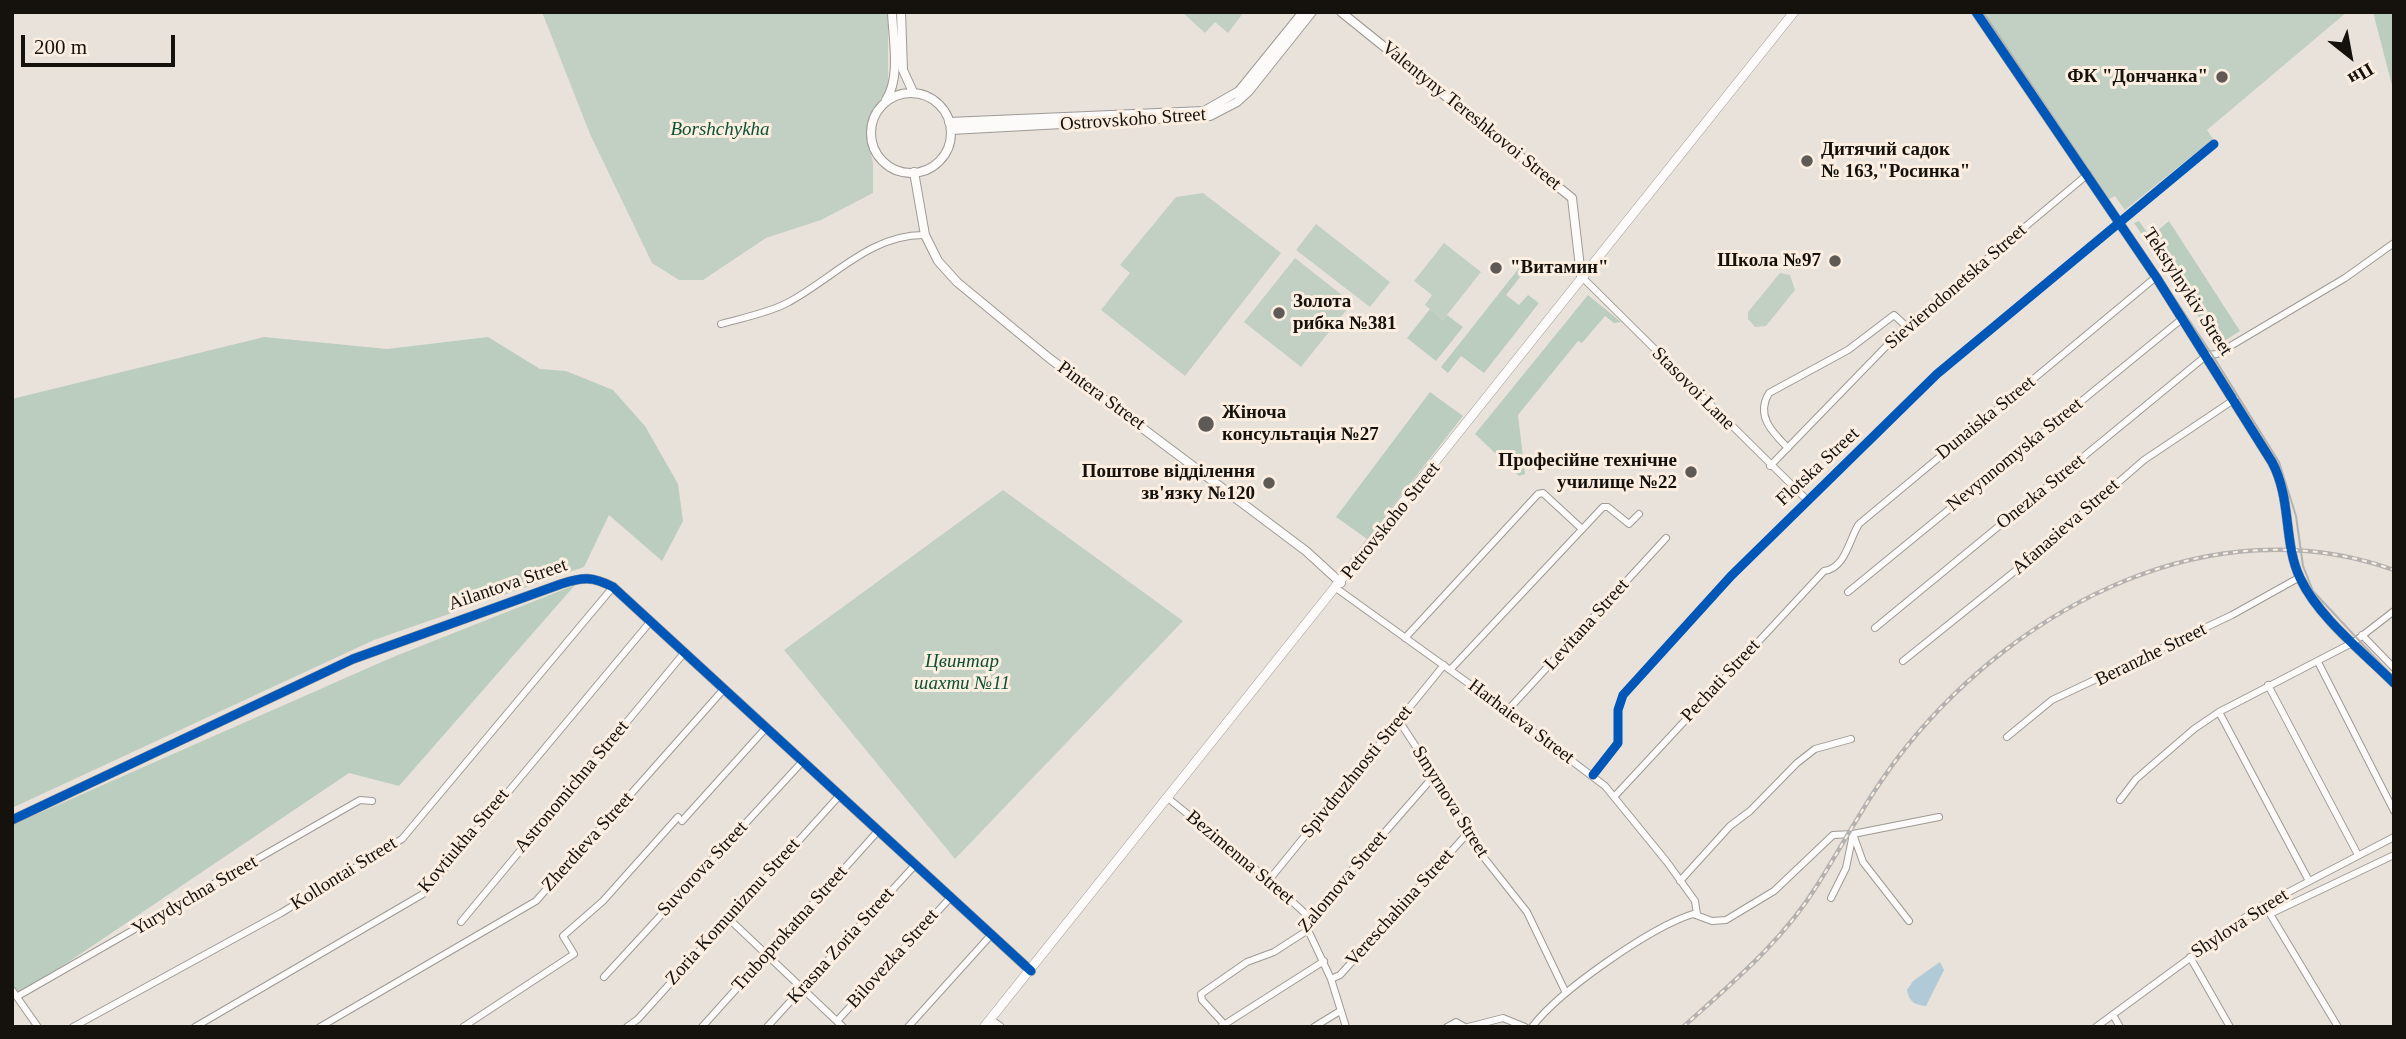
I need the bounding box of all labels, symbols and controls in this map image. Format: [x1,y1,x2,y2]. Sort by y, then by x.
scale bar [24,21,178,65]
north arrow [2315,21,2385,91]
text: 200 m [34,35,87,59]
street label: Valentyny Tereshkovoi Street [1377,36,1565,196]
text: Пн [2345,59,2378,90]
place label: ФК "Дончанка" [2067,66,2208,88]
marker: ФК "Дончанка" [2214,69,2230,85]
street label: Ostrovskoho Street [1059,104,1207,136]
park label: Borshchykha [670,119,770,141]
place label: Дитячий садок № 163,"Росинка" [1821,139,1970,183]
marker: Дитячий садок № 163,"Росинка" [1799,153,1815,169]
street label: Sievierodonetska Street [1881,219,2031,355]
street label: Tekstylnykiv Street [2137,224,2237,360]
place label: Школа №97 [1717,250,1821,272]
marker: Школа №97 [1827,253,1843,269]
place label: "Витамин" [1510,257,1609,279]
marker: "Витамин" [1488,260,1504,276]
place label: Золота рибка №381 [1293,291,1397,335]
marker: Золота рибка №381 [1271,305,1287,321]
street label: Stasovoi Lane [1647,343,1739,435]
street label: Pintera Street [1053,357,1149,435]
street label: Dunaiska Street [1932,371,2040,465]
street label: Nevynnomyska Street [1942,393,2088,517]
place label: Жіноча консультація №27 [1222,402,1379,446]
marker: Жіноча консультація №27 [1196,414,1216,434]
street label: Flotska Street [1772,423,1864,511]
street label: Onezka Street [1992,449,2090,535]
place label: Професійне технічне училище №22 [1498,450,1677,494]
street label: Petrovskoho Street [1337,458,1445,584]
place label: Поштове відділення зв'язку №120 [1082,461,1255,505]
marker: Професійне технічне училище №22 [1683,464,1699,480]
street label: Afanasieva Street [2008,474,2124,580]
marker: Поштове відділення зв'язку №120 [1261,475,1277,491]
street label: Ailantova Street [446,554,570,616]
street label: Levitana Street [1540,574,1634,676]
street label: Beranzhe Street [2092,618,2210,692]
street label: Pechati Street [1677,635,1765,727]
park label: Цвинтар шахти №11 [914,651,1010,695]
street label: Harhaieva Street [1463,675,1579,769]
street label: Spivdruzhnosti Street [1296,701,1418,843]
street label: Astronomichna Street [510,716,634,858]
street label: Smyrnova Street [1407,742,1493,862]
street label: Kovtiukha Street [414,784,514,898]
street label: Zherdieva Street [537,788,639,896]
street label: Bezimenna Street [1181,806,1299,910]
street label: Suvorova Street [653,817,753,921]
street label: Zalomova Street [1294,826,1392,938]
street label: Kollontai Street [287,832,401,916]
street label: Zoria Komunizmu Street [661,834,805,990]
street label: Vereschahina Street [1341,845,1459,971]
street label: Yurydychna Street [128,851,262,941]
street label: Truboprokatna Street [728,861,852,997]
street label: Krasna Zoria Street [783,883,899,1009]
street label: Shylova Street [2187,884,2293,964]
street label: Bilovezka Street [842,905,944,1013]

